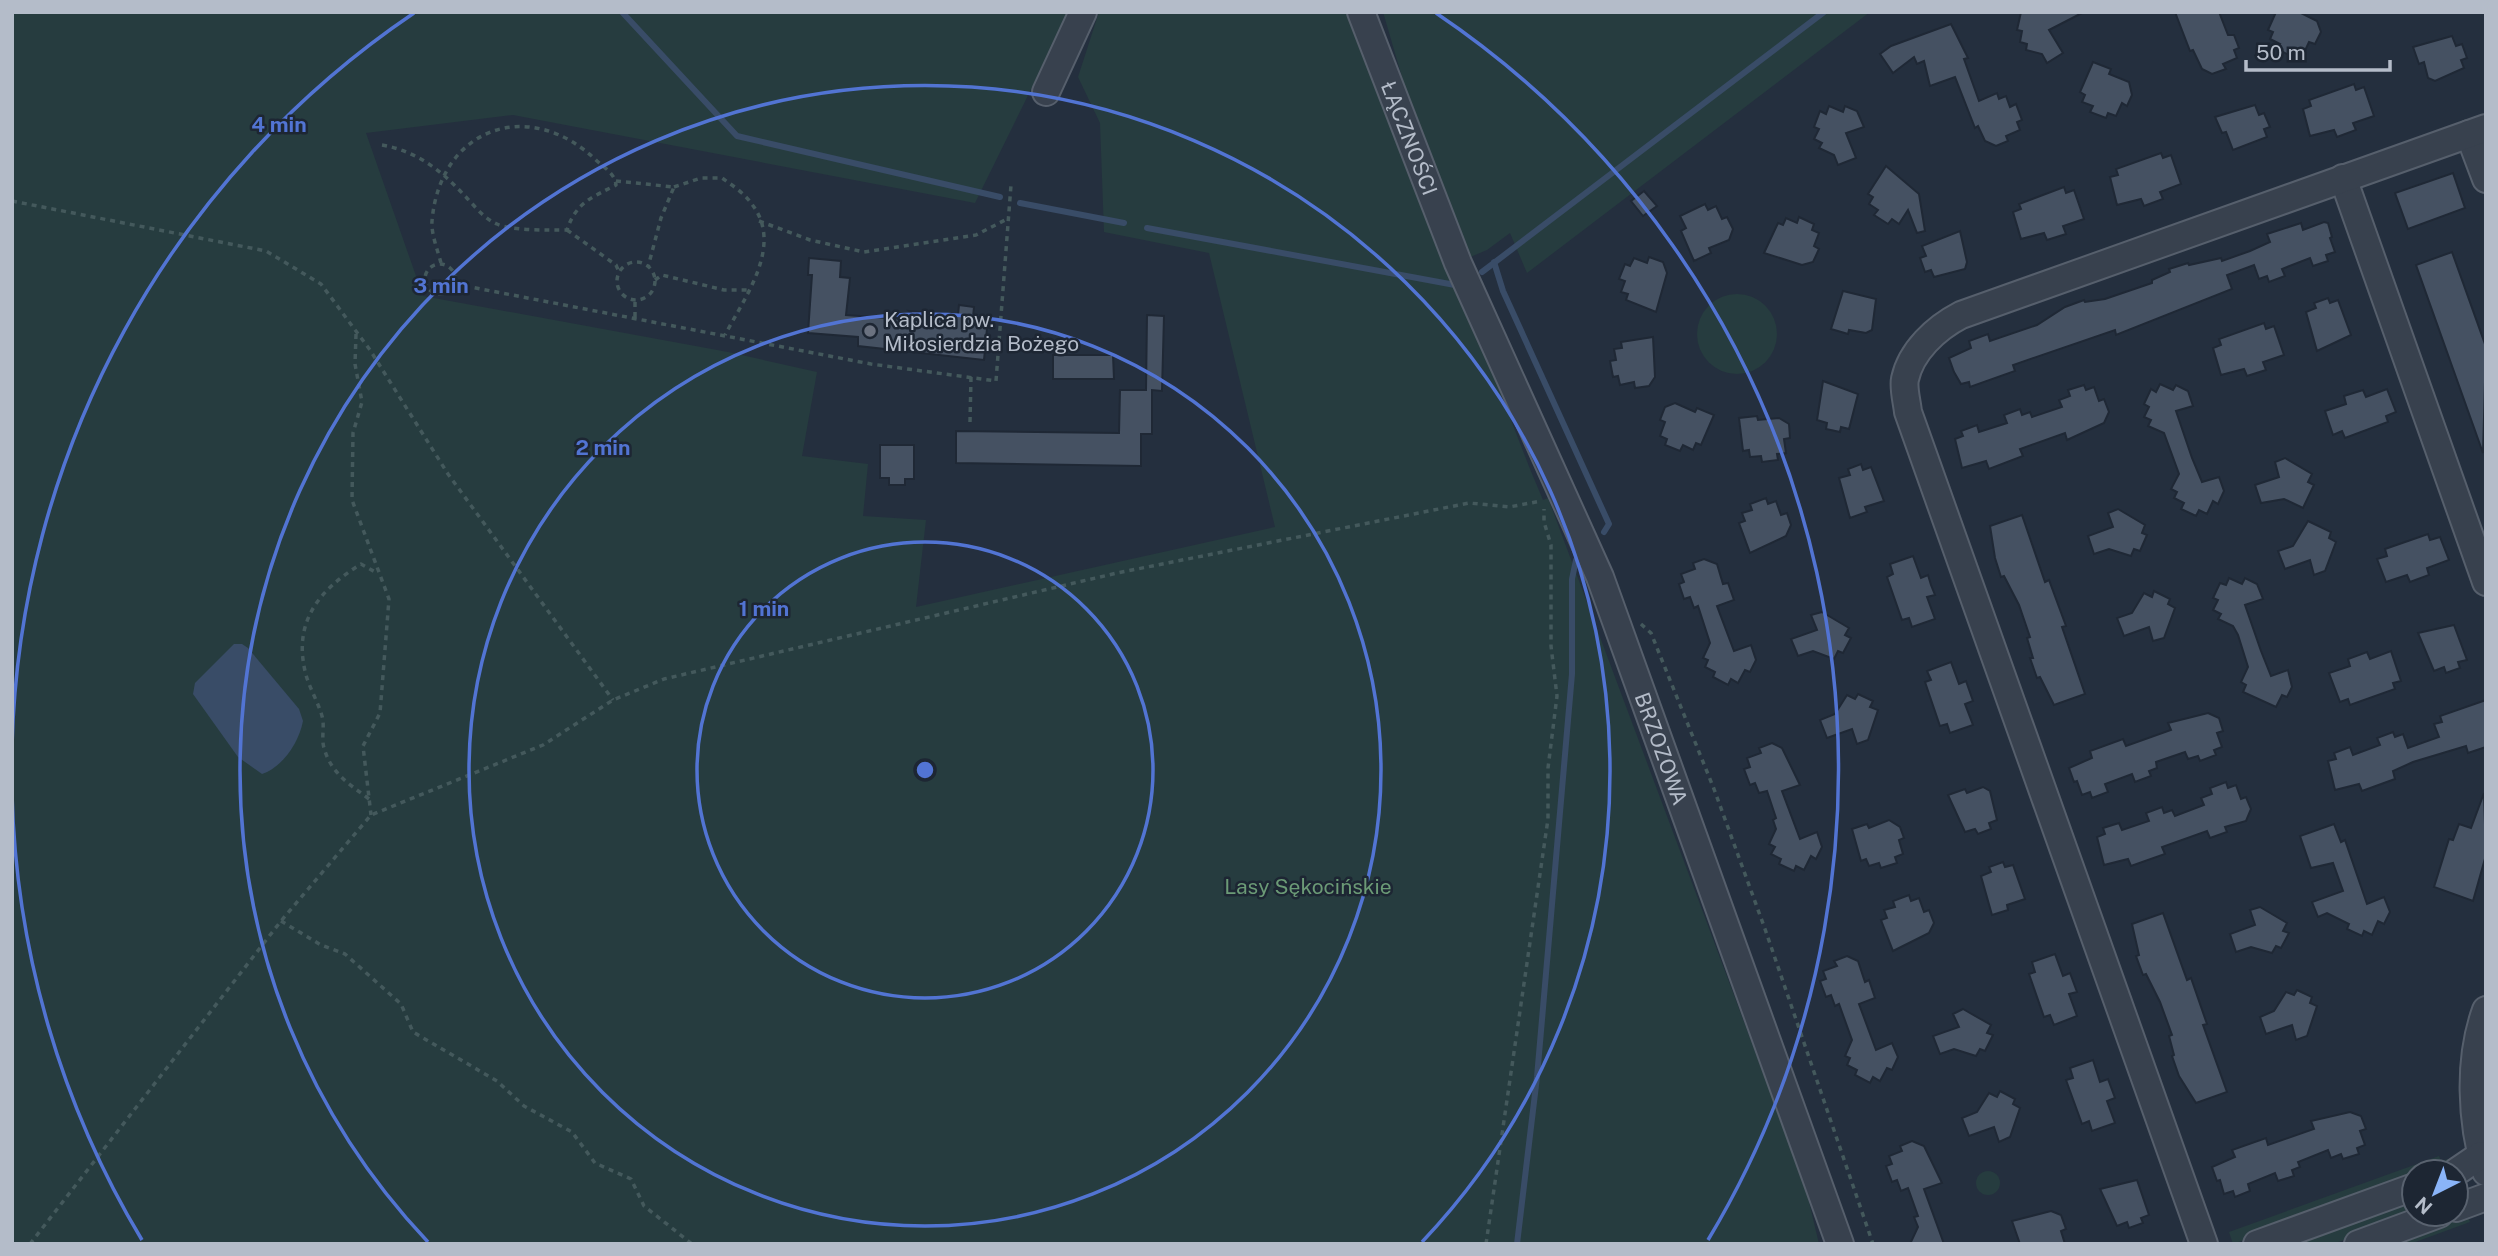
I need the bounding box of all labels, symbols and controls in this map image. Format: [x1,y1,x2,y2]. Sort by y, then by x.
scale bar [2246,28,2390,72]
text: 50 m [2256,40,2306,65]
street label: ŁĄCZNOŚCI [1376,78,1443,198]
text: 4 min [251,112,307,137]
text: 3 min [413,273,469,298]
place label: Kaplica pw. Miłosierdzia Bożego [884,307,1079,356]
marker: Kaplica pw. Miłosierdzia Bożego [862,323,878,339]
text: 2 min [575,435,631,460]
text: 1 min [739,596,789,621]
street label: BRZOZOWA [1630,689,1693,808]
centre of rings [913,758,937,782]
park label: Lasy Sękocińskie [1224,874,1392,899]
north arrow [2400,1158,2470,1228]
text: N [2411,1192,2437,1219]

